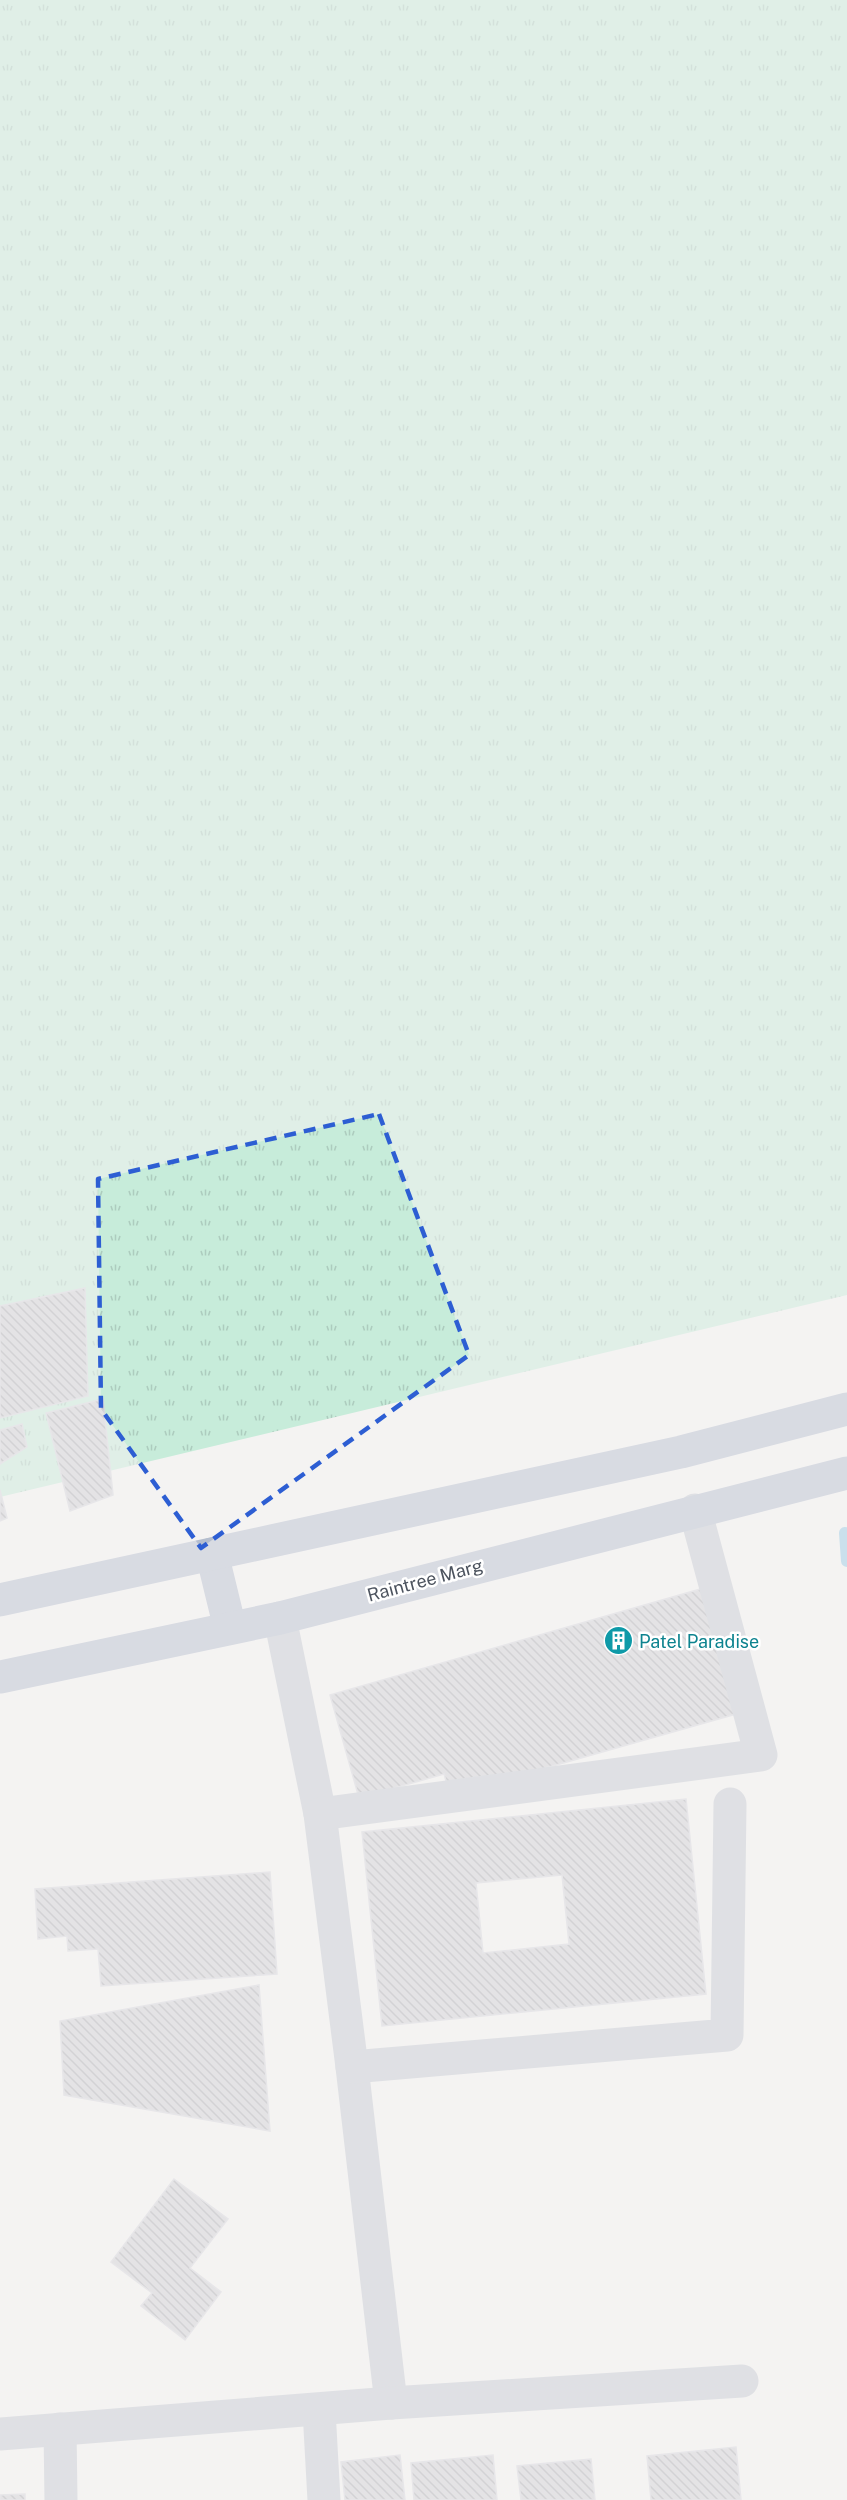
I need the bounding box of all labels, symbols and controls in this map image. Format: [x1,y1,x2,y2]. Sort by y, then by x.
street label: Raintree Marg [365,1554,485,1606]
building icon: Patel Paradise [602,1625,634,1657]
place label: Patel Paradise [639,1631,759,1652]

